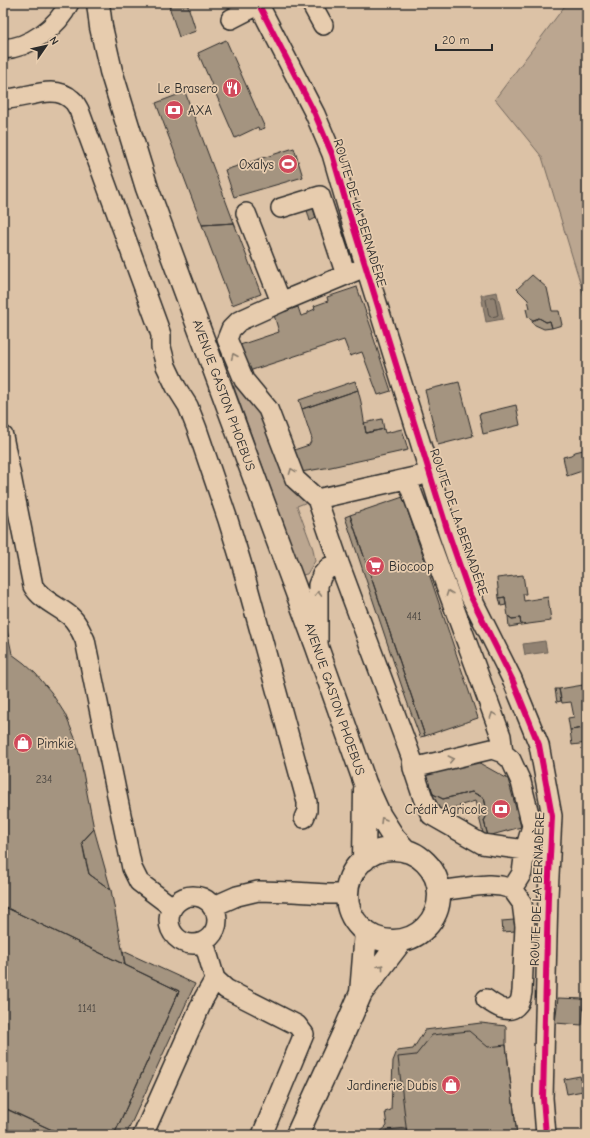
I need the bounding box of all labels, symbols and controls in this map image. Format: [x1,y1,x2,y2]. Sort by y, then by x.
north arrow [26,26,66,66]
scale bar [436,26,492,52]
text: 20 m [442,33,470,47]
text: N [46,34,61,47]
restaurant icon: Le Brasero [221,77,243,99]
place label: Le Brasero [157,81,218,96]
bank icon: AXA [163,99,185,121]
place label: AXA [188,103,212,118]
street label: ROUTE DE LA BERNADÈRE [330,137,391,289]
sports icon: Oxalys [277,153,299,175]
place label: Oxalys [239,157,274,172]
street label: AVENUE GASTON PHOEBUS [190,317,258,473]
one-way arrow [231,353,239,360]
street label: ROUTE DE LA BERNADÈRE [427,446,492,597]
one-way arrow [288,468,296,475]
supermarket icon: Biocoop [364,555,386,577]
place label: Biocoop [389,559,434,574]
one-way arrow [445,590,453,597]
one-way arrow [314,591,322,597]
house number: 441 [406,610,422,623]
street label: AVENUE GASTON PHOEBUS [302,621,368,777]
one-way arrow [490,712,498,719]
shop icon: Pimkie [12,732,34,754]
place label: Pimkie [37,736,74,751]
one-way arrow [448,755,454,763]
house number: 234 [36,773,52,786]
bank icon: Crédit Agricole [490,798,512,820]
place label: Crédit Agricole [405,802,487,817]
street label: ROUTE DE LA BERNADÈRE [526,812,547,966]
one-way arrow [380,817,388,824]
one-way arrow [376,964,383,971]
house number: 1141 [78,1002,96,1015]
shop icon: Jardinerie Dubis [440,1074,462,1096]
place label: Jardinerie Dubis [347,1078,437,1093]

